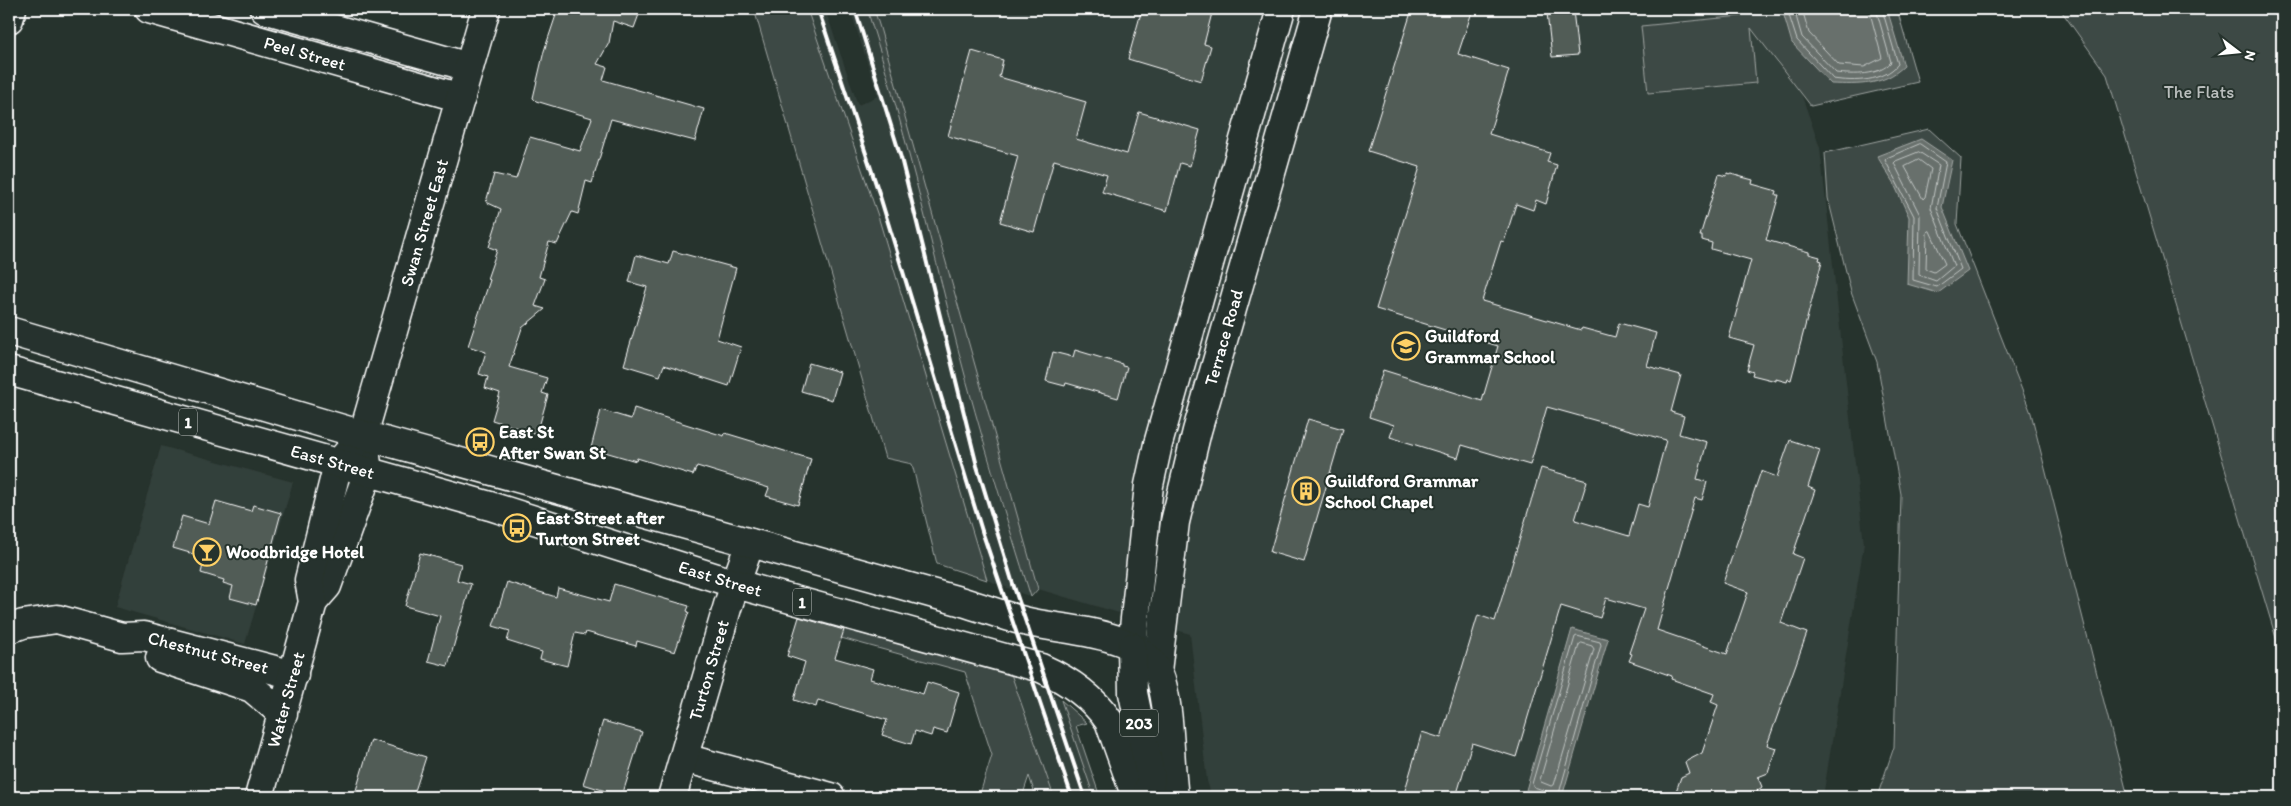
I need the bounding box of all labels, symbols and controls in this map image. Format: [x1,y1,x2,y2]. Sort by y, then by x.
north arrow [2214,28,2264,78]
street label: Peel Street [261,31,348,76]
text: N [2241,49,2259,62]
park label: The Flats [2164,81,2234,103]
street label: Swan Street East [395,156,453,289]
street label: Terrace Road [1200,286,1248,388]
place label: Guildford Grammar School [1425,325,1556,368]
school or university icon: Guildford Grammar School [1391,331,1421,361]
road number: 1 [179,408,197,436]
place label: East St After Swan St [498,421,606,464]
bus stop icon: East St After Swan St [465,427,495,457]
street label: East Street [288,440,377,484]
place label: Guildford Grammar School Chapel [1325,470,1479,513]
building icon: Guildford Grammar School Chapel [1291,476,1321,506]
place label: East Street after Turton Street [535,507,665,550]
bus stop icon: East Street after Turton Street [502,513,532,543]
bar icon: Woodbridge Hotel [192,537,222,567]
place label: Woodbridge Hotel [226,541,365,563]
street label: East Street [676,555,765,602]
road number: 1 [793,588,811,616]
street label: Turton Street [684,617,734,723]
street label: Chestnut Street [146,626,271,679]
street label: Water Street [262,649,310,750]
road number: 203 [1120,710,1158,736]

